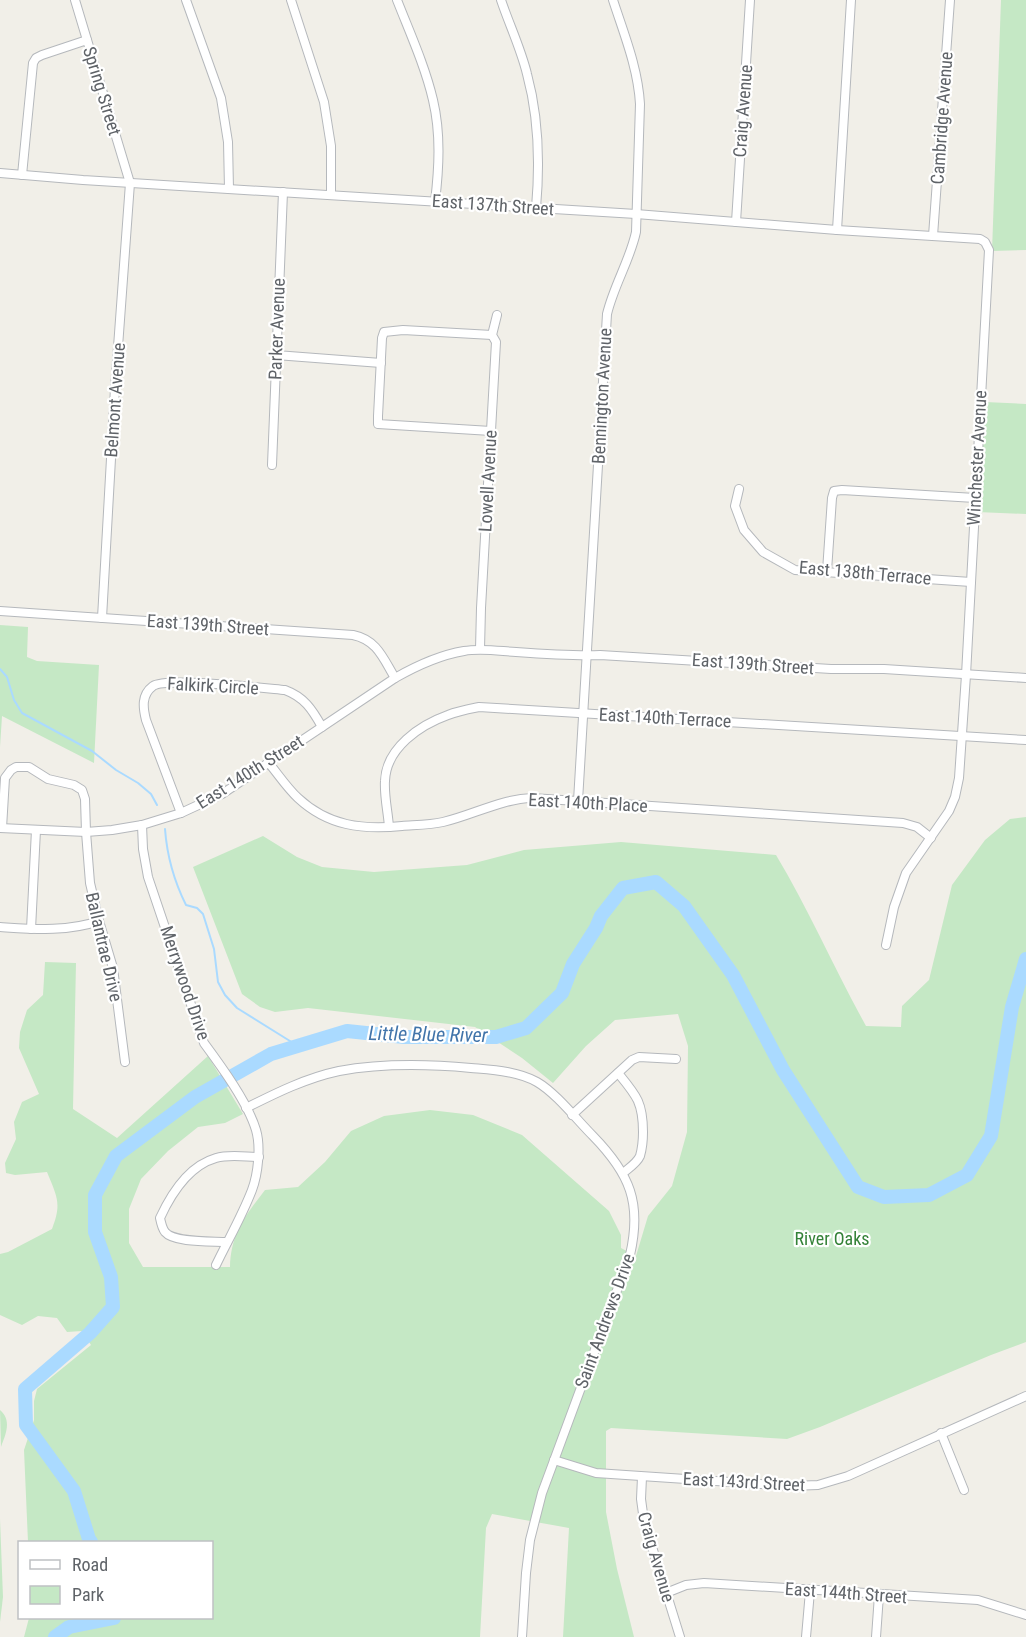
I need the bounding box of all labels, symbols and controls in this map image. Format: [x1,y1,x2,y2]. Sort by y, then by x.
street label: Spring Street [79,44,126,138]
street label: Cambridge Avenue [926,51,957,185]
street label: Craig Avenue [729,64,756,158]
street label: East 137th Street [431,190,555,219]
street label: Parker Avenue [264,278,289,380]
street label: Bennington Avenue [587,327,616,465]
street label: Belmont Avenue [100,342,129,458]
street label: Winchester Avenue [962,390,991,526]
street label: Lowell Avenue [474,430,501,532]
street label: East 138th Terrace [798,556,932,589]
street label: East 139th Street [146,610,270,639]
street label: East 139th Street [691,649,815,678]
street label: Falkirk Circle [167,673,259,698]
street label: East 140th Terrace [598,704,732,731]
street label: East 140th Street [192,730,307,813]
street label: East 140th Place [528,789,648,816]
street label: Ballantrae Drive [82,890,127,1004]
street label: Merrywood Drive [156,923,215,1043]
water label: Little Blue River [368,1021,489,1047]
park label: River Oaks [794,1228,870,1249]
street label: Saint Andrews Drive [570,1251,639,1391]
street label: East 143rd Street [682,1468,806,1495]
street label: Craig Avenue [634,1509,679,1604]
legend [18,1541,213,1619]
text: Road [72,1554,108,1575]
street label: East 144th Street [784,1578,908,1607]
text: Park [72,1584,104,1605]

